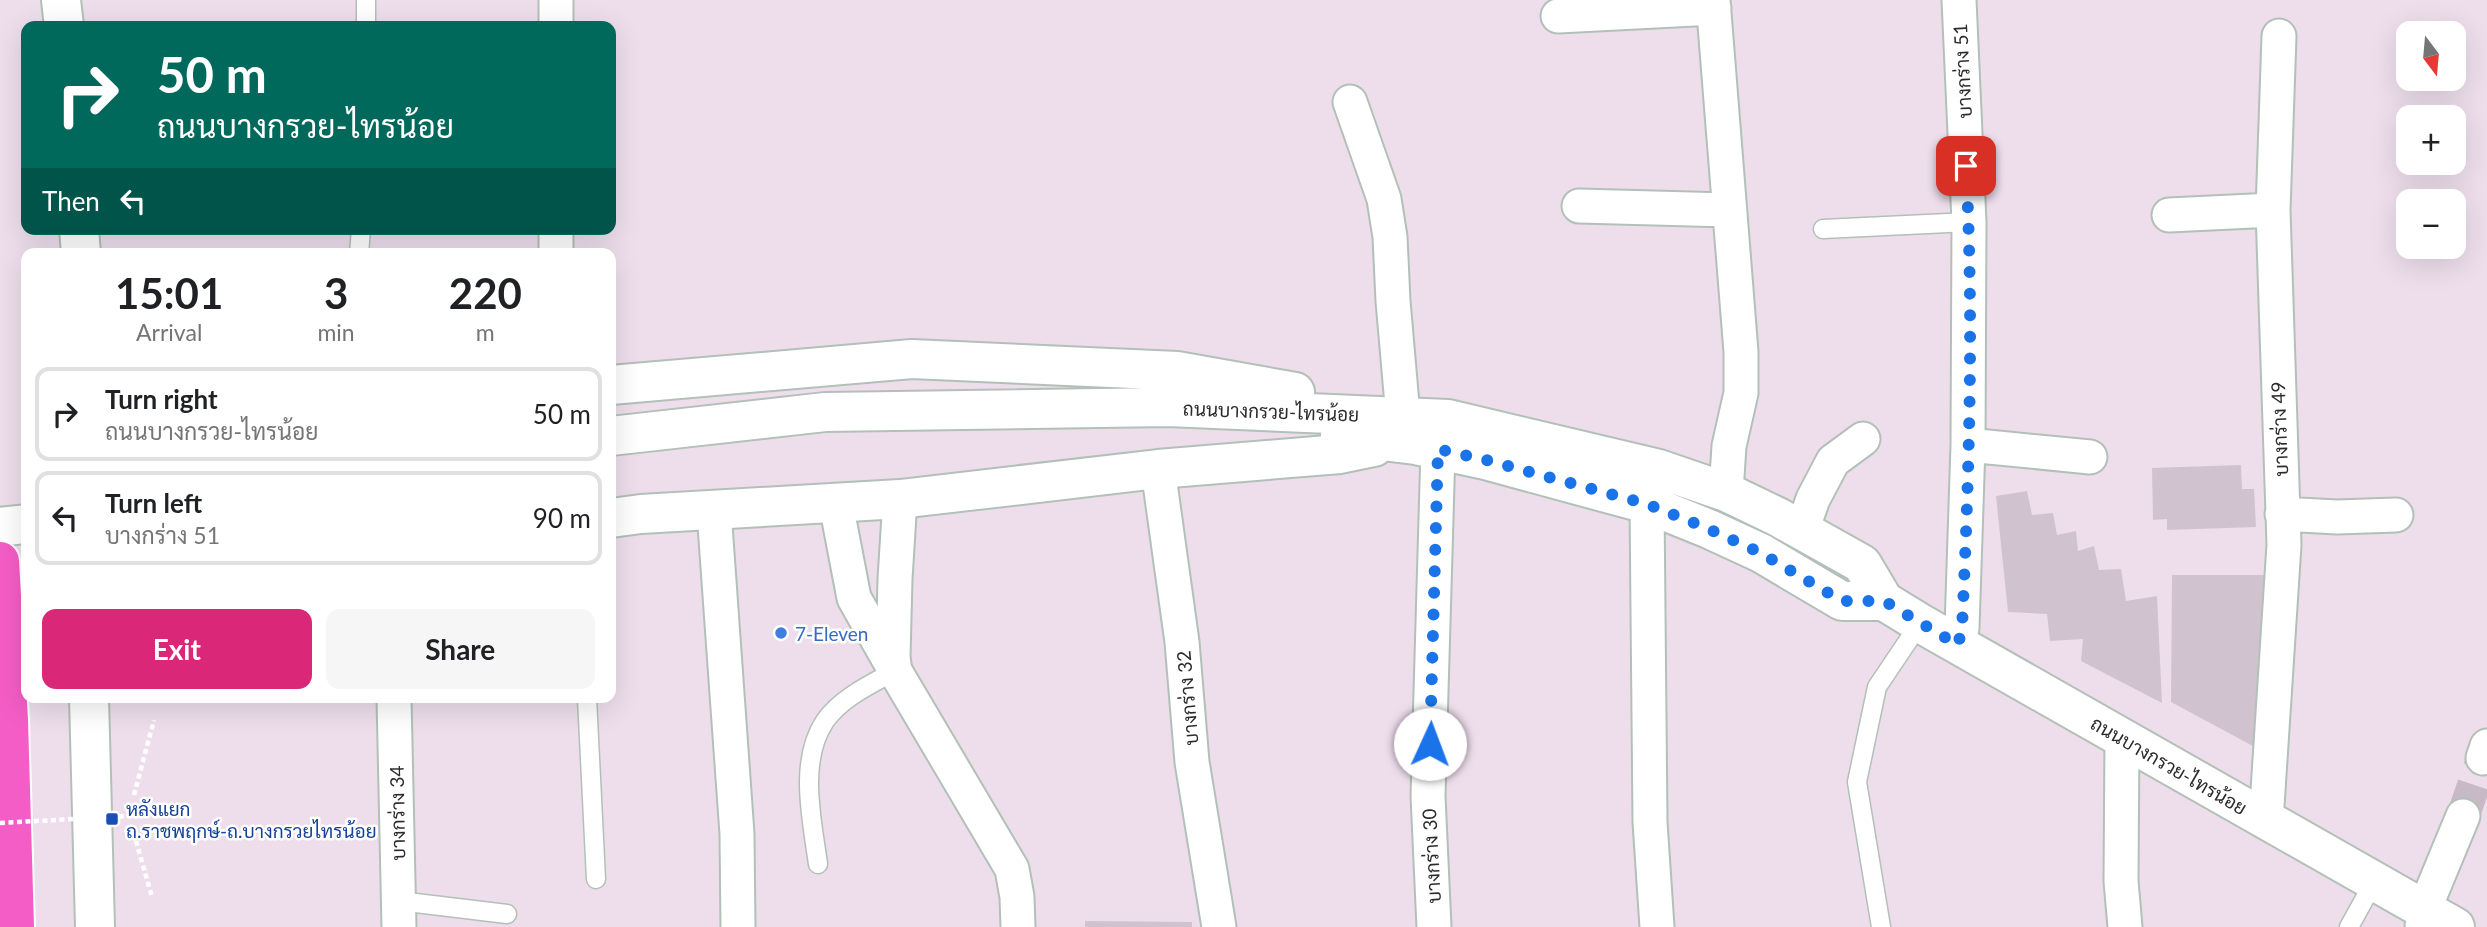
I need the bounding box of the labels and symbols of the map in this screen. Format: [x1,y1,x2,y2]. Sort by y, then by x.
north arrow [2396,21,2466,91]
street label: บางกร่าง 51 [1948,23,1976,119]
pin [1936,136,1996,196]
street label: บางกร่าง 49 [2266,381,2292,477]
street label: ถนนบางกรวย-ไทรน้อย [1182,396,1360,426]
place label: 7-Eleven [795,622,868,645]
marker: 7-Eleven [773,625,789,641]
street label: บางกร่าง 32 [1171,650,1203,746]
position arrow [1393,707,1467,781]
street label: ถนนบางกรวย-ไทรน้อย [2087,711,2251,819]
street label: บางกร่าง 34 [385,765,409,861]
place label: หลังแยก ถ.ราชพฤกษ์-ถ.บางกรวยไทรน้อย [126,797,377,843]
street label: บางกร่าง 30 [1417,808,1445,904]
marker: หลังแยก ถ.ราชพฤกษ์-ถ.บางกรวยไทรน้อย [104,811,120,827]

